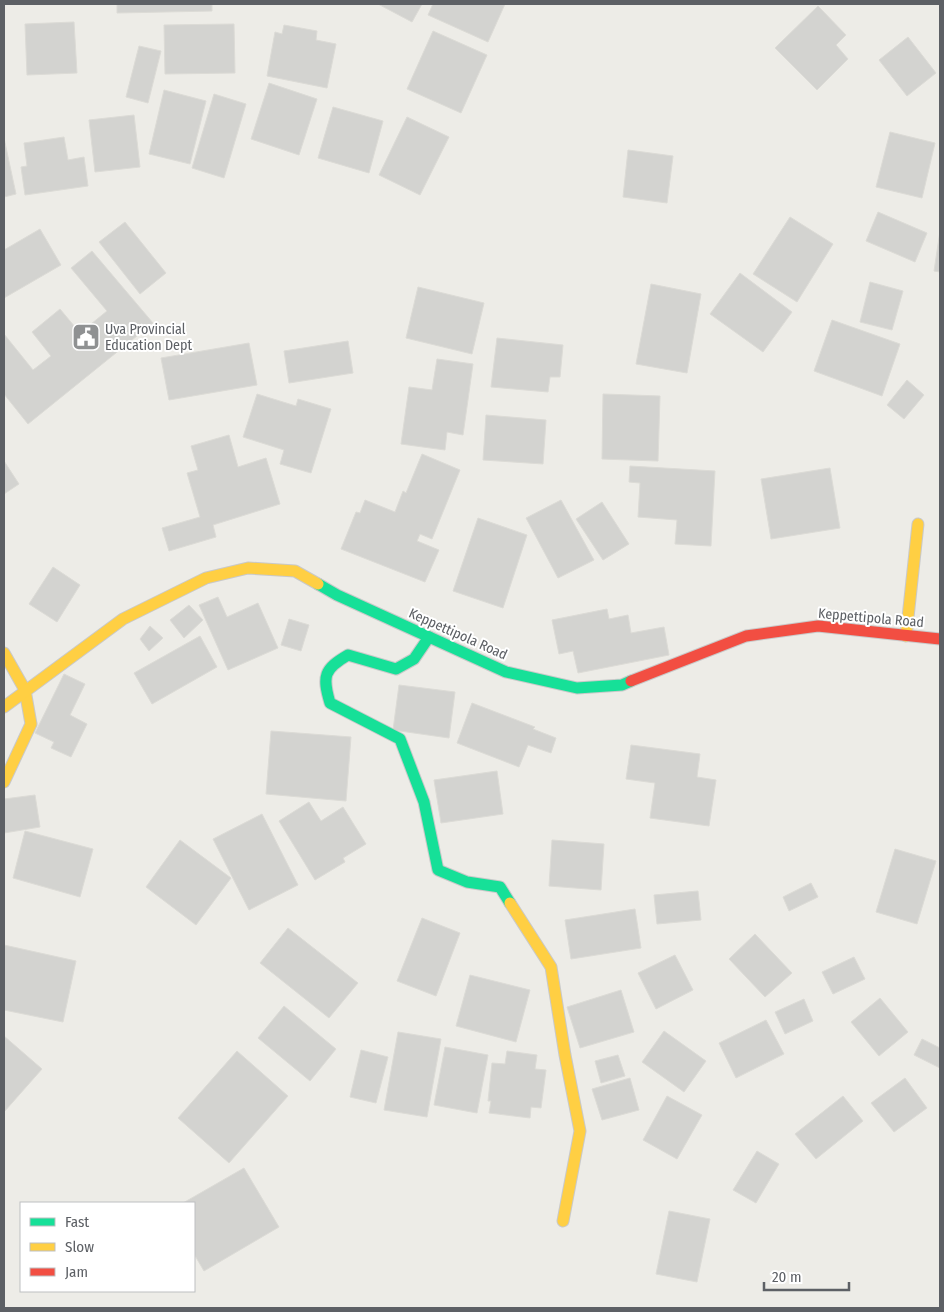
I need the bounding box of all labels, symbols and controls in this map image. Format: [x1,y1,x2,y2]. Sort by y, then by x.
place label: Uva Provincial Education Dept [105,321,192,354]
public building icon: Uva Provincial Education Dept [71,322,101,352]
street label: Keppettipola Road [406,605,510,663]
street label: Keppettipola Road [817,605,925,631]
legend [20,1202,195,1292]
text: Fast [65,1213,89,1231]
text: Slow [65,1238,94,1256]
scale bar [764,1260,849,1292]
text: Jam [65,1263,88,1281]
text: 20 m [772,1268,802,1286]

